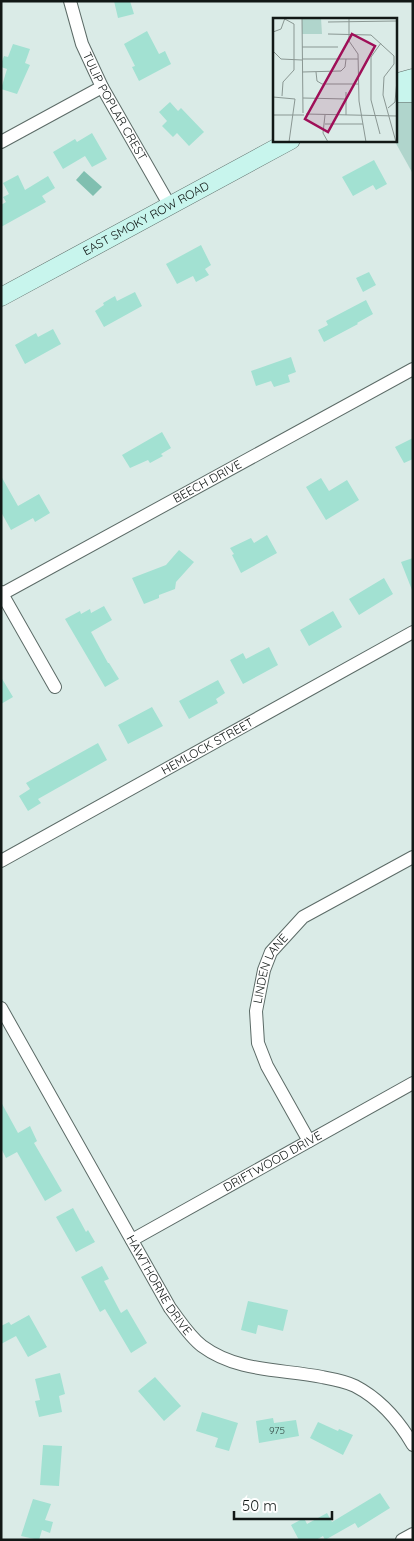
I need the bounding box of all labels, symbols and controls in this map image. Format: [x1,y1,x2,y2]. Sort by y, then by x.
inset map [273,18,396,141]
street label: TULIP POPLAR CREST [80,49,150,163]
street label: EAST SMOKY ROW ROAD [80,178,212,258]
street label: BEECH DRIVE [170,456,244,506]
street label: HEMLOCK STREET [158,714,256,777]
street label: LINDEN LANE [250,930,291,1005]
street label: DRIFTWOOD DRIVE [220,1127,324,1195]
street label: HAWTHORNE DRIVE [123,1232,195,1338]
house number: 975 [269,1424,285,1437]
scale bar [234,1488,332,1520]
text: 50 m [242,1496,277,1515]

